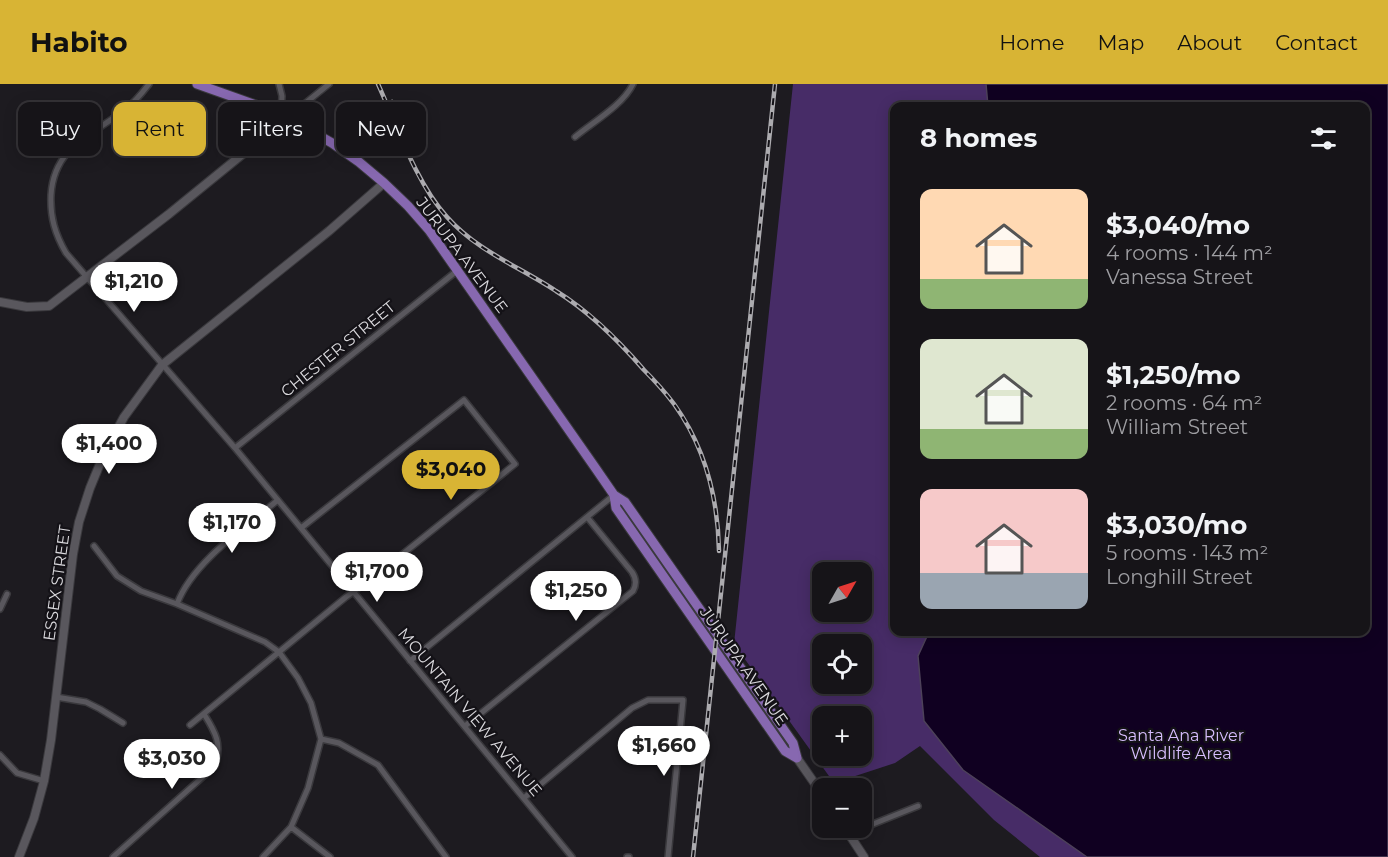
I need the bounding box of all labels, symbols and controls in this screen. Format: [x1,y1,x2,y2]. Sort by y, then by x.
text: Habito [30,25,128,59]
text: Home [999,30,1064,55]
text: Map [1097,30,1144,55]
text: About [1177,30,1242,55]
text: Contact [1275,30,1358,55]
chip: Buy [18,102,101,156]
chip: Rent [113,102,206,156]
chip: Filters [218,102,324,156]
chip: New [336,102,426,156]
text: 8 homes [920,122,1037,154]
icon: filters [1307,122,1340,155]
street label: JURUPA AVENUE [412,192,512,317]
text: $3,040/mo [1106,209,1250,241]
icon: home [968,213,1040,285]
text: 4 rooms · 144 m² [1106,241,1273,265]
pin: $1,210 [85,262,183,313]
text: Vanessa Street [1106,265,1253,289]
text: $1,210 [104,269,164,293]
street label: CHESTER STREET [277,297,400,401]
text: $1,250/mo [1106,359,1240,391]
icon: home [968,363,1040,435]
text: 2 rooms · 64 m² [1106,391,1262,415]
text: William Street [1106,415,1248,439]
pin: $1,400 [60,424,158,475]
text: $1,400 [76,431,142,455]
pin: $3,040 [402,450,500,501]
text: $3,040 [416,457,486,481]
pin: $1,170 [183,503,281,554]
text: $3,030/mo [1106,509,1247,541]
text: $1,170 [203,510,261,534]
icon: home [968,513,1040,585]
street label: ESSEX STREET [39,523,75,642]
text: 5 rooms · 143 m² [1106,541,1268,565]
pin: $1,700 [328,552,426,603]
text: $1,700 [345,559,409,583]
north arrow [812,562,872,622]
map controls [812,562,872,838]
text: Longhill Street [1106,565,1253,589]
pin: $1,250 [527,571,625,622]
text: $1,250 [544,578,608,602]
street label: JURUPA AVENUE [695,602,792,729]
street label: MOUNTAIN VIEW AVENUE [394,624,546,800]
button: locate [812,634,872,694]
button: + [812,706,872,766]
pin: $1,660 [615,726,713,777]
park label: Santa Ana River Wildlife Area [1118,726,1244,763]
text: $1,660 [632,733,696,757]
pin: $3,030 [123,739,221,790]
text: $3,030 [138,746,206,770]
button: − [812,778,872,838]

